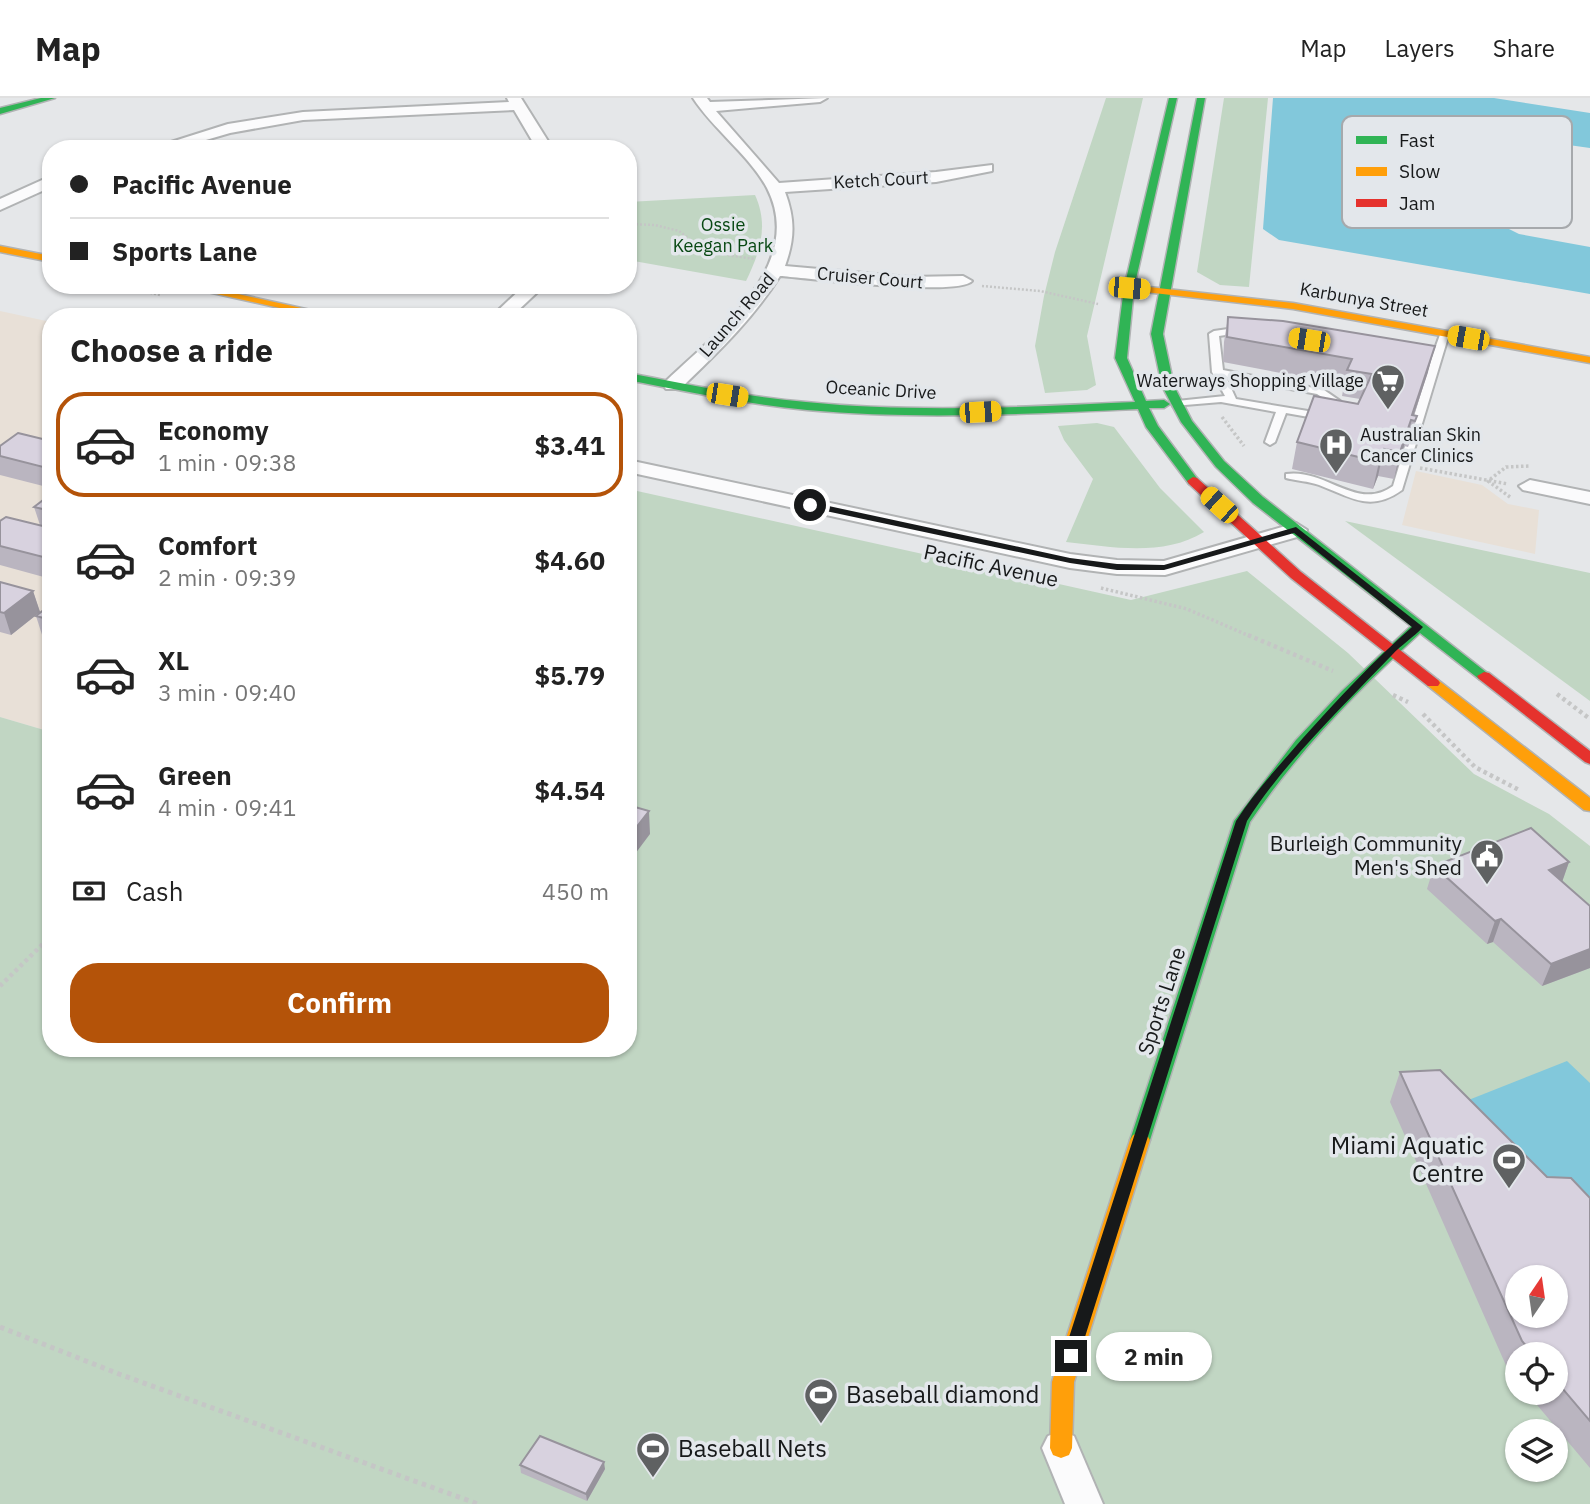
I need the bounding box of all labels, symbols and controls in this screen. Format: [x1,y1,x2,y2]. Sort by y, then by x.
text: Map [35,27,101,70]
text: Map [1300,32,1347,64]
text: Layers [1385,32,1455,64]
text: Share [1493,32,1555,64]
legend [1342,116,1572,228]
text: Fast [1399,128,1435,152]
text: Slow [1399,159,1440,183]
street label: Ketch Court [833,166,929,193]
text: Pacific Avenue [112,167,292,201]
text: Jam [1399,191,1435,215]
park label: Ossie Keegan Park [673,213,774,257]
text: Sports Lane [112,234,257,268]
street label: Cruiser Court [816,261,924,294]
street label: Launch Road [694,268,779,361]
car [1108,276,1151,300]
street label: Karbunya Street [1298,277,1430,322]
car [1446,324,1491,352]
car [1287,326,1332,354]
text: Choose a ride [70,329,273,371]
supermarket icon: Waterways Shopping Village [1369,362,1407,411]
place label: Waterways Shopping Village [1136,369,1364,392]
street label: Oceanic Drive [825,375,937,404]
car [705,381,750,409]
car [959,400,1002,424]
icon: car [74,413,137,476]
text: Economy [158,413,269,447]
place label: Australian Skin Cancer Clinics [1360,423,1481,467]
hospital icon: Australian Skin Cancer Clinics [1317,426,1355,475]
text: $3.41 [535,428,605,462]
text: 1 min · 09:38 [158,447,296,477]
car [1197,483,1242,527]
route start [794,489,826,521]
icon: car [74,528,137,591]
text: Comfort [158,528,257,562]
street label: Pacific Avenue [921,537,1061,593]
text: $4.60 [535,543,605,577]
text: 2 min · 09:39 [158,562,296,592]
icon: car [74,643,137,706]
text: XL [158,643,189,677]
text: $5.79 [535,658,605,692]
text: 3 min · 09:40 [158,677,296,707]
icon: car [74,758,137,821]
text: Green [158,758,232,792]
text: $4.54 [535,773,605,807]
text: 4 min · 09:41 [158,792,296,822]
place label: Burleigh Community Men's Shed [1270,829,1463,881]
public building icon: Burleigh Community Men's Shed [1468,837,1506,886]
icon: cash [70,872,108,910]
text: Cash [126,874,183,908]
text: 450 m [542,876,609,906]
street label: Sports Lane [1130,943,1192,1058]
button: Confirm [70,963,609,1043]
place label: Miami Aquatic Centre [1331,1129,1484,1189]
sports icon: Miami Aquatic Centre [1490,1141,1528,1190]
north arrow [1505,1265,1568,1328]
map controls [1505,1265,1568,1482]
callout: 2 min [1096,1332,1211,1380]
route end [1055,1340,1087,1372]
text: 2 min [1124,1341,1184,1371]
button: locate [1505,1342,1568,1405]
sports icon: Baseball diamond [802,1376,840,1425]
place label: Baseball diamond [846,1378,1039,1410]
button: layers [1505,1419,1568,1482]
sports icon: Baseball Nets [634,1430,672,1479]
place label: Baseball Nets [678,1432,827,1464]

